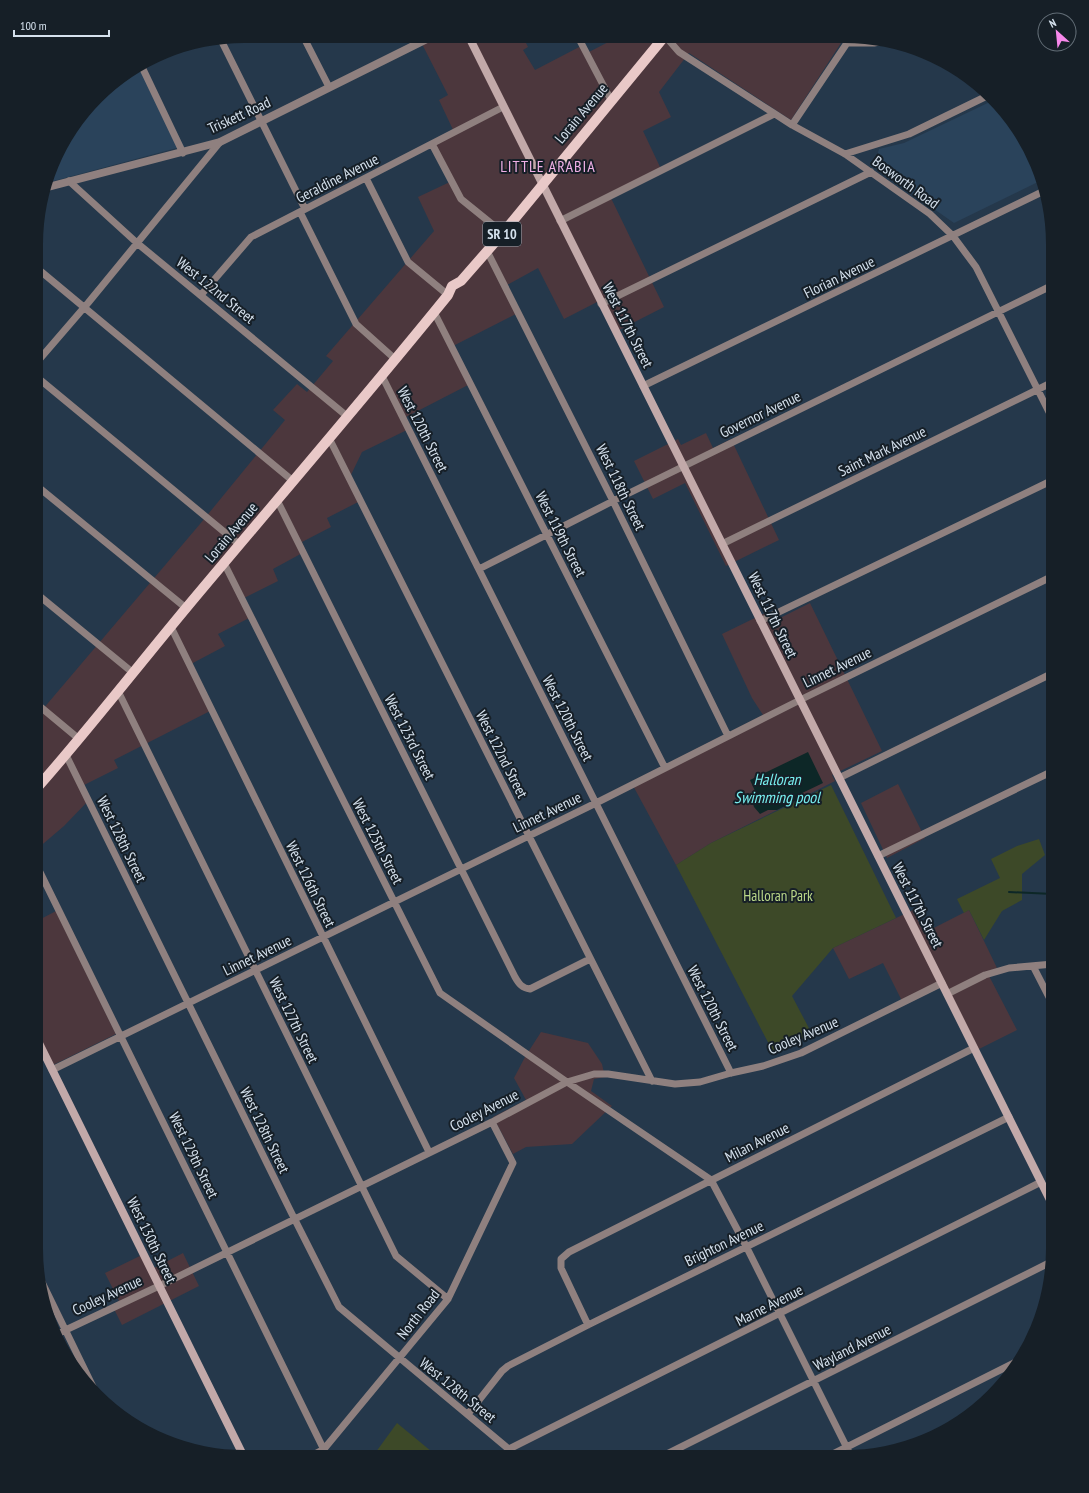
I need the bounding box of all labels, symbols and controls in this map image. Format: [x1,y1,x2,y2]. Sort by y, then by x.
scale bar [14,12,109,38]
north arrow [1037,12,1077,52]
text: N [1047,15,1058,31]
text: 100 m [20,18,47,33]
street label: Lorain Avenue [550,79,612,147]
street label: Triskett Road [205,92,273,138]
street label: Geraldine Avenue [292,149,382,207]
street label: Bosworth Road [869,151,943,213]
district label: LITTLE ARABIA [500,156,596,176]
road number: SR 10 [483,222,521,246]
street label: Florian Avenue [800,252,878,302]
street label: West 122nd Street [173,253,259,327]
street label: West 117th Street [598,279,658,371]
street label: West 120th Street [393,383,453,475]
street label: Governor Avenue [716,386,804,442]
street label: Saint Mark Avenue [835,422,929,480]
street label: West 118th Street [592,441,650,533]
street label: West 119th Street [531,488,591,580]
street label: Lorain Avenue [200,498,262,566]
street label: West 117th Street [744,569,802,661]
street label: Linnet Avenue [800,642,874,692]
street label: West 120th Street [538,672,598,764]
street label: West 123rd Street [380,691,440,783]
street label: West 122nd Street [472,707,532,801]
water label: Halloran Swimming pool [734,769,821,807]
street label: Linnet Avenue [510,787,584,837]
street label: West 128th Street [93,793,151,885]
street label: West 125th Street [348,795,408,887]
street label: West 126th Street [282,838,340,930]
street label: West 117th Street [888,859,948,951]
park label: Halloran Park [743,886,813,905]
street label: Linnet Avenue [220,930,294,980]
street label: West 120th Street [683,962,743,1054]
street label: West 127th Street [265,974,323,1066]
street label: Cooley Avenue [765,1012,841,1058]
street label: West 128th Street [236,1084,294,1176]
street label: Cooley Avenue [446,1085,522,1135]
street label: West 129th Street [165,1109,223,1201]
street label: Milan Avenue [722,1118,792,1166]
street label: West 130th Street [123,1194,181,1286]
street label: Brighton Avenue [682,1216,766,1270]
street label: Cooley Avenue [69,1271,145,1319]
street label: Marne Avenue [732,1280,806,1330]
street label: North Road [393,1285,443,1343]
street label: Wayland Avenue [810,1319,894,1375]
street label: West 128th Street [416,1353,500,1427]

